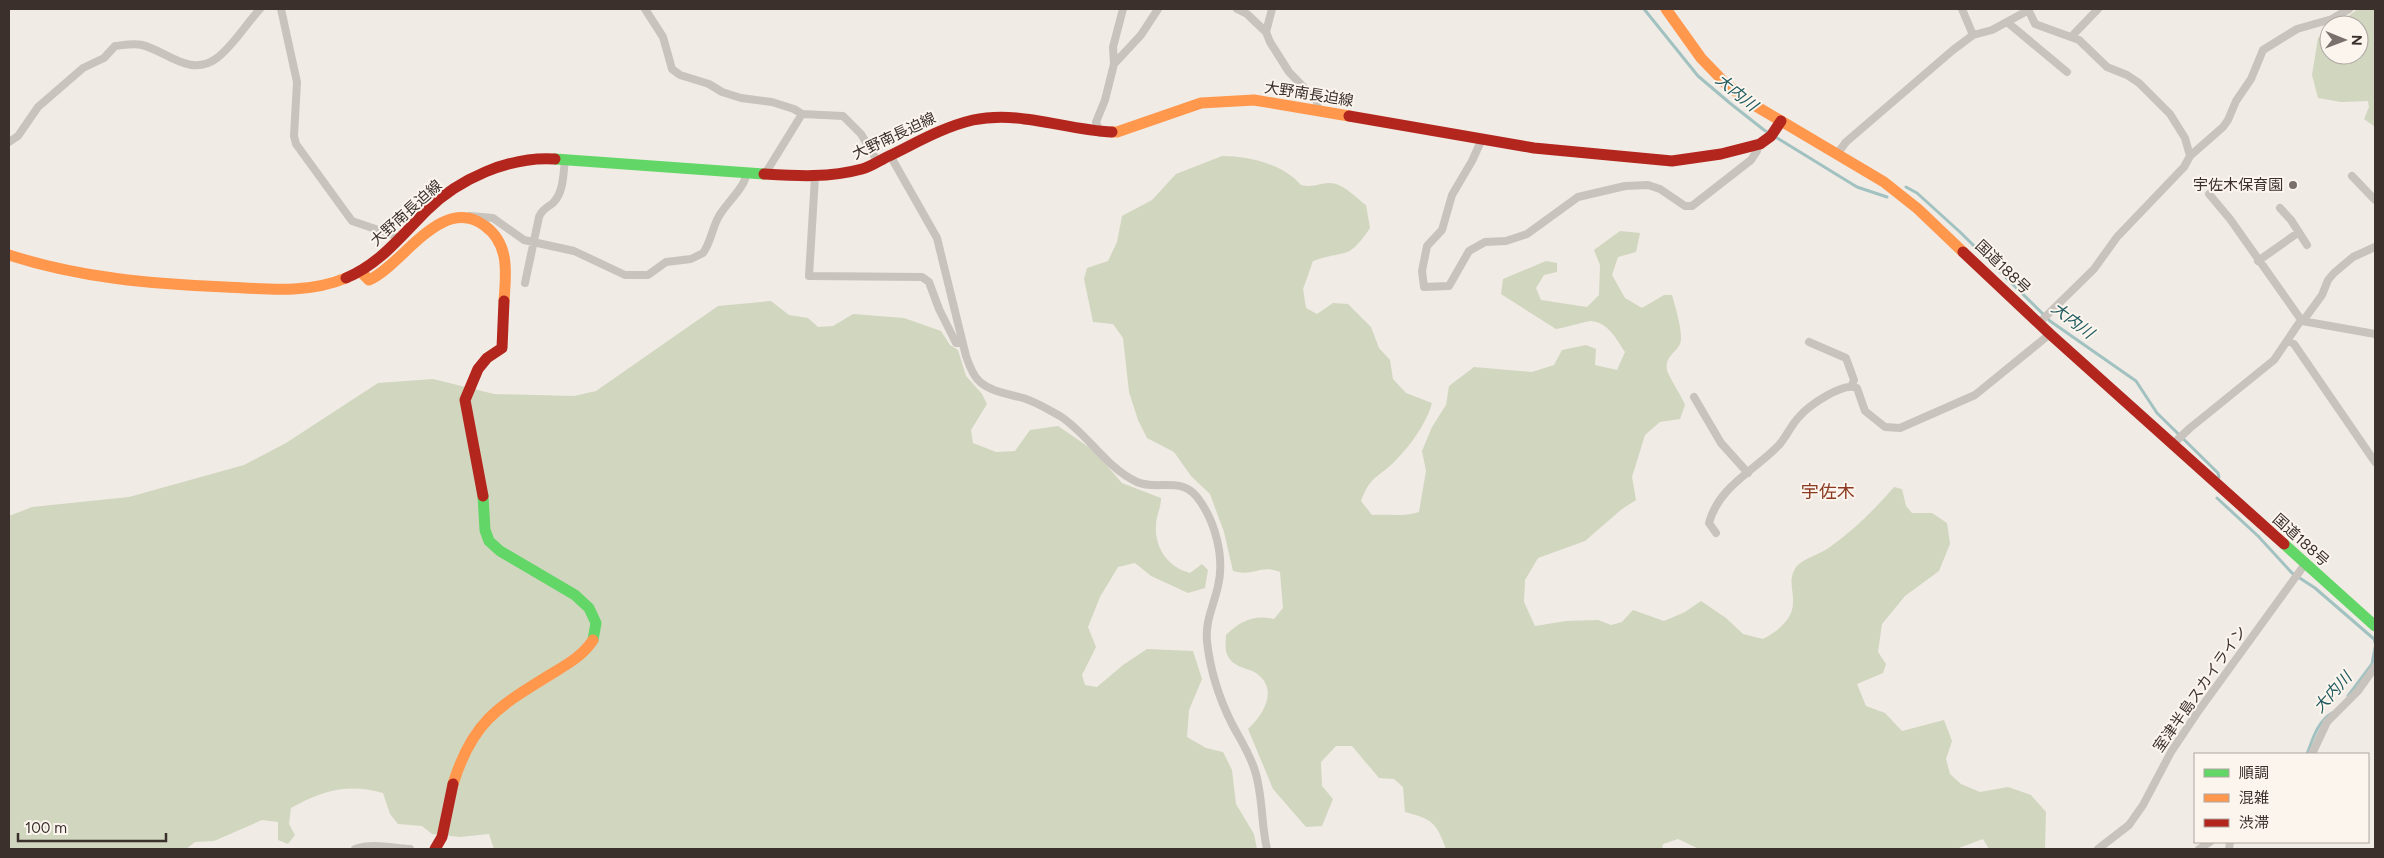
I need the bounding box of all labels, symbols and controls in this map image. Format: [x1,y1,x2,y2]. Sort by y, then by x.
north arrow [2319,15,2369,65]
text: N [2348,35,2365,46]
water label: 大内川 [1712,70,1763,116]
street label: 大野南長迫線 [1263,78,1355,110]
street label: 大野南長迫線 [849,109,939,163]
street label: 大野南長迫線 [367,176,445,250]
place label: 宇佐木保育園 [2193,176,2283,194]
marker: 宇佐木保育園 [2287,179,2299,191]
street label: 国道188号 [1972,236,2034,298]
water label: 大内川 [2048,298,2099,344]
district label: 宇佐木 [1801,481,1855,503]
street label: 国道188号 [2269,510,2333,570]
street label: 室津半島スカイライン [2150,622,2250,756]
water label: 大内川 [2309,667,2357,717]
legend [2194,753,2369,843]
text: 順調 [2239,764,2269,782]
text: 混雑 [2239,789,2269,807]
scale bar [18,810,165,842]
text: 渋滞 [2239,814,2269,832]
text: 100 m [25,819,67,837]

